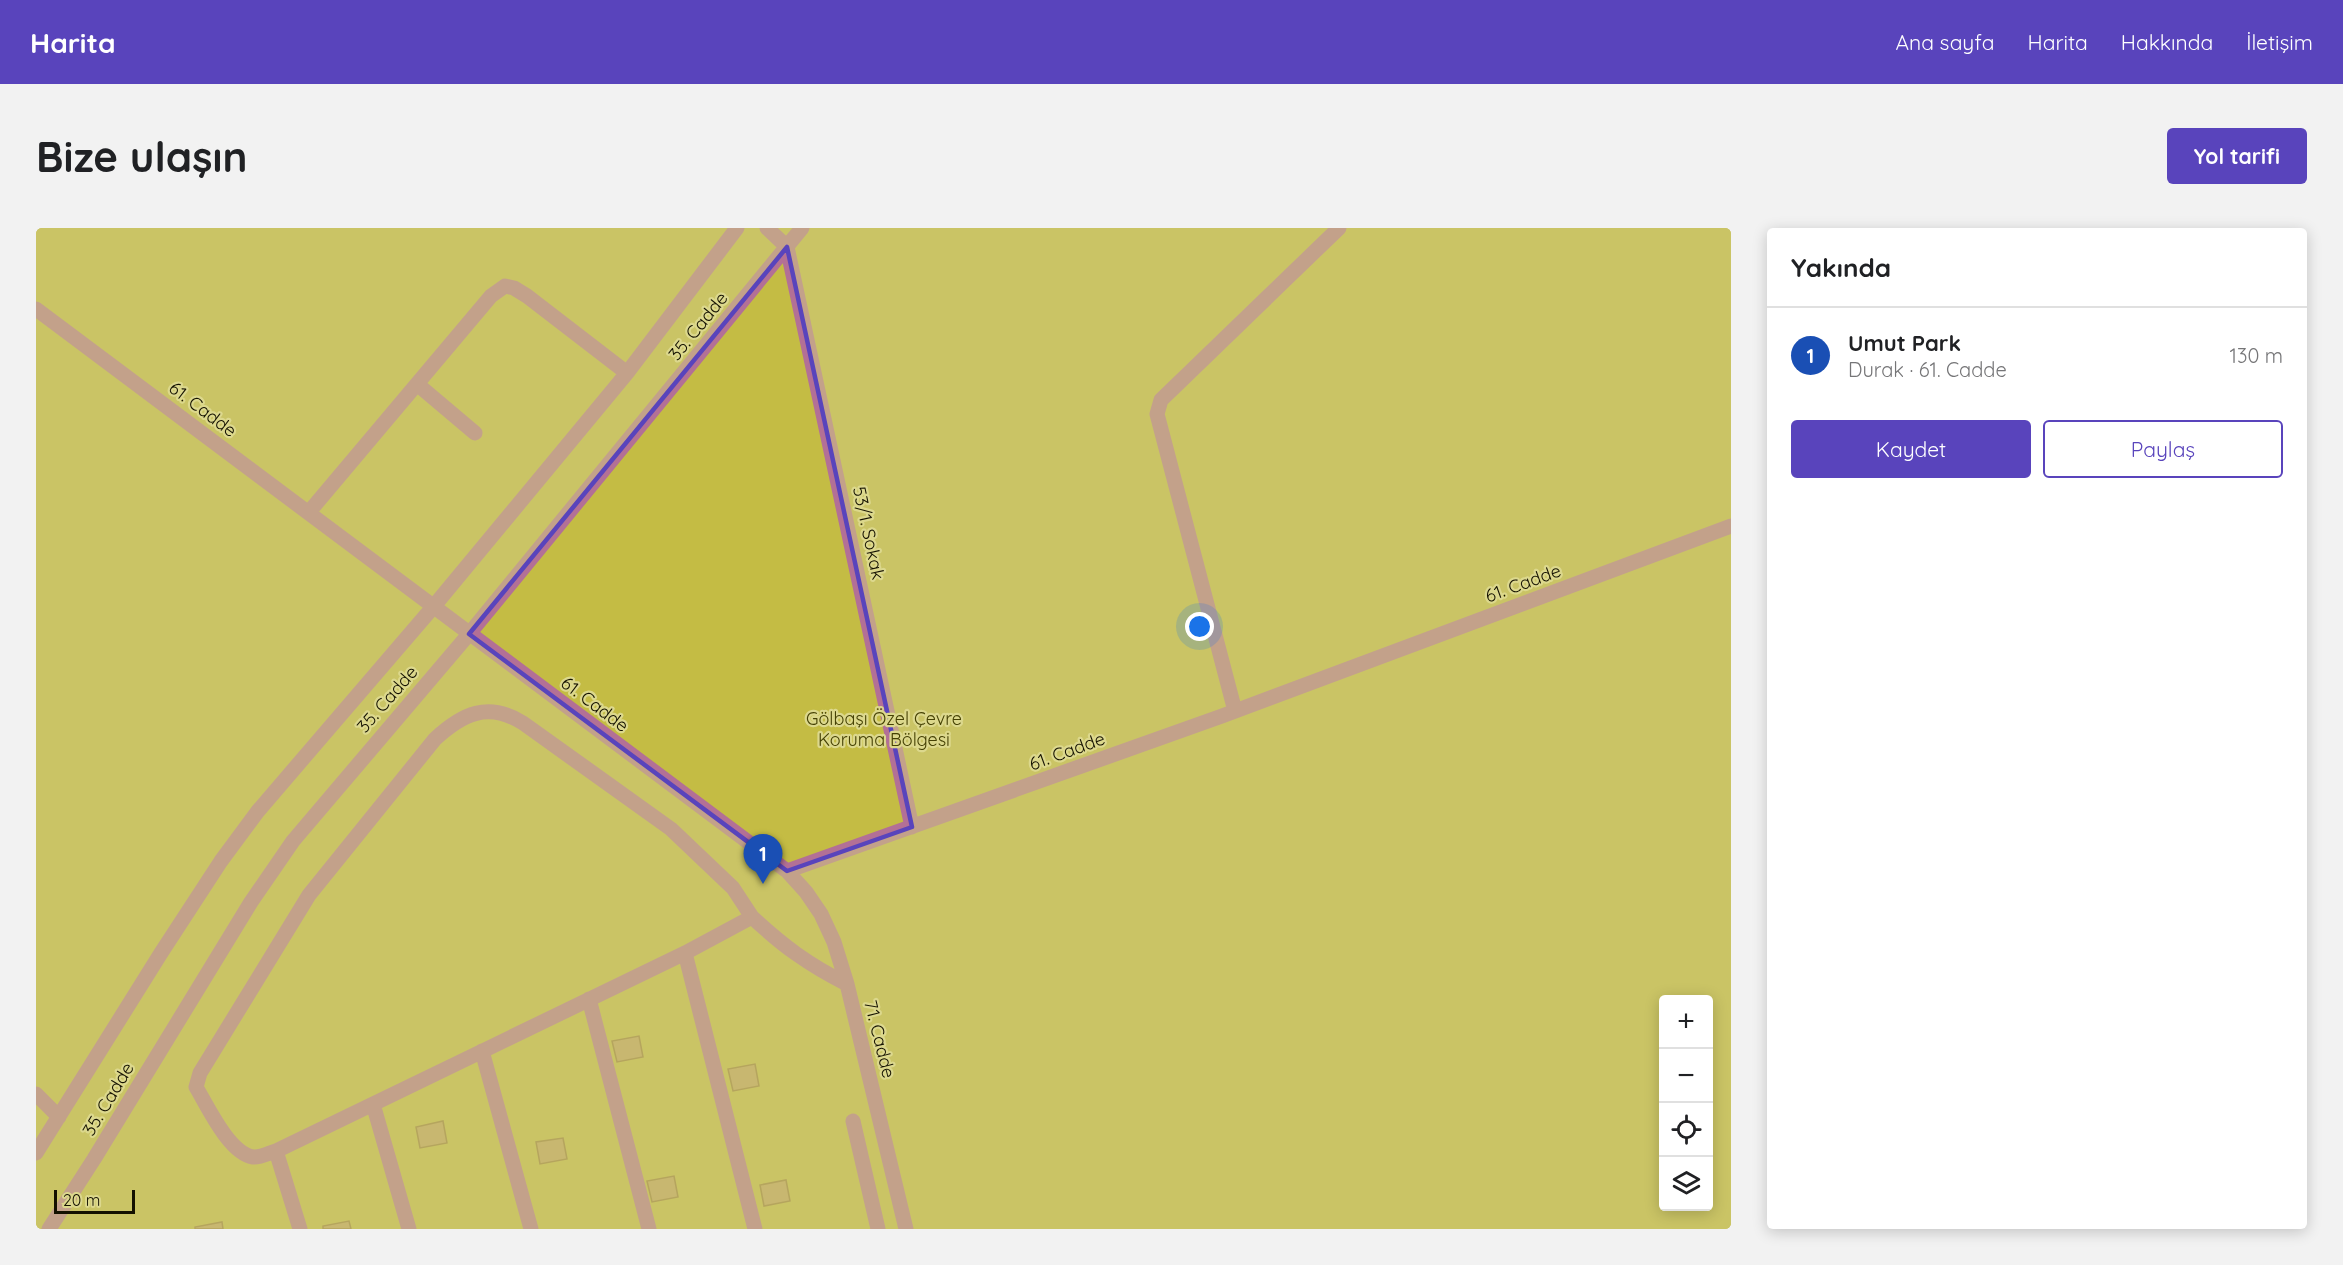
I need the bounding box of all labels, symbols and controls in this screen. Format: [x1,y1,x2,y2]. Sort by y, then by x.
text: Harita [30,25,116,60]
text: Ana sayfa [1895,29,1995,55]
text: Harita [2028,29,2088,55]
text: Hakkında [2121,29,2213,55]
text: İletişim [2246,29,2313,55]
button: Yol tarifi [2167,128,2307,184]
text: Bize ulaşın [36,130,247,183]
text: Yakında [1791,251,1891,284]
street label: 35. Cadde [663,287,733,365]
text: Umut Park [1848,329,1961,357]
text: 1 [1807,343,1814,368]
text: 130 m [2230,343,2283,368]
text: Durak · 61. Cadde [1848,357,2007,382]
street label: 61. Cadde [165,376,241,442]
button: Kaydet [1791,420,2031,478]
button: Paylaş [2043,420,2283,478]
street label: 53/1. Sokak [848,484,890,582]
street label: 61. Cadde [1482,559,1564,607]
your location [1185,612,1214,641]
street label: 35. Cadde [352,661,422,737]
street label: 61. Cadde [557,671,633,737]
park label: Gölbaşı Özel Çevre Koruma Bölgesi [806,707,962,751]
street label: 61. Cadde [1026,727,1108,775]
pin: 1 [744,834,782,884]
map controls [1659,995,1713,1211]
button: + [1659,995,1713,1049]
street label: 71. Cadde [859,998,901,1080]
button: − [1659,1049,1713,1103]
street label: 35. Cadde [77,1058,139,1140]
button: locate [1659,1103,1713,1157]
button: layers [1659,1157,1713,1211]
scale bar [54,1187,135,1214]
text: 20 m [63,1190,100,1210]

